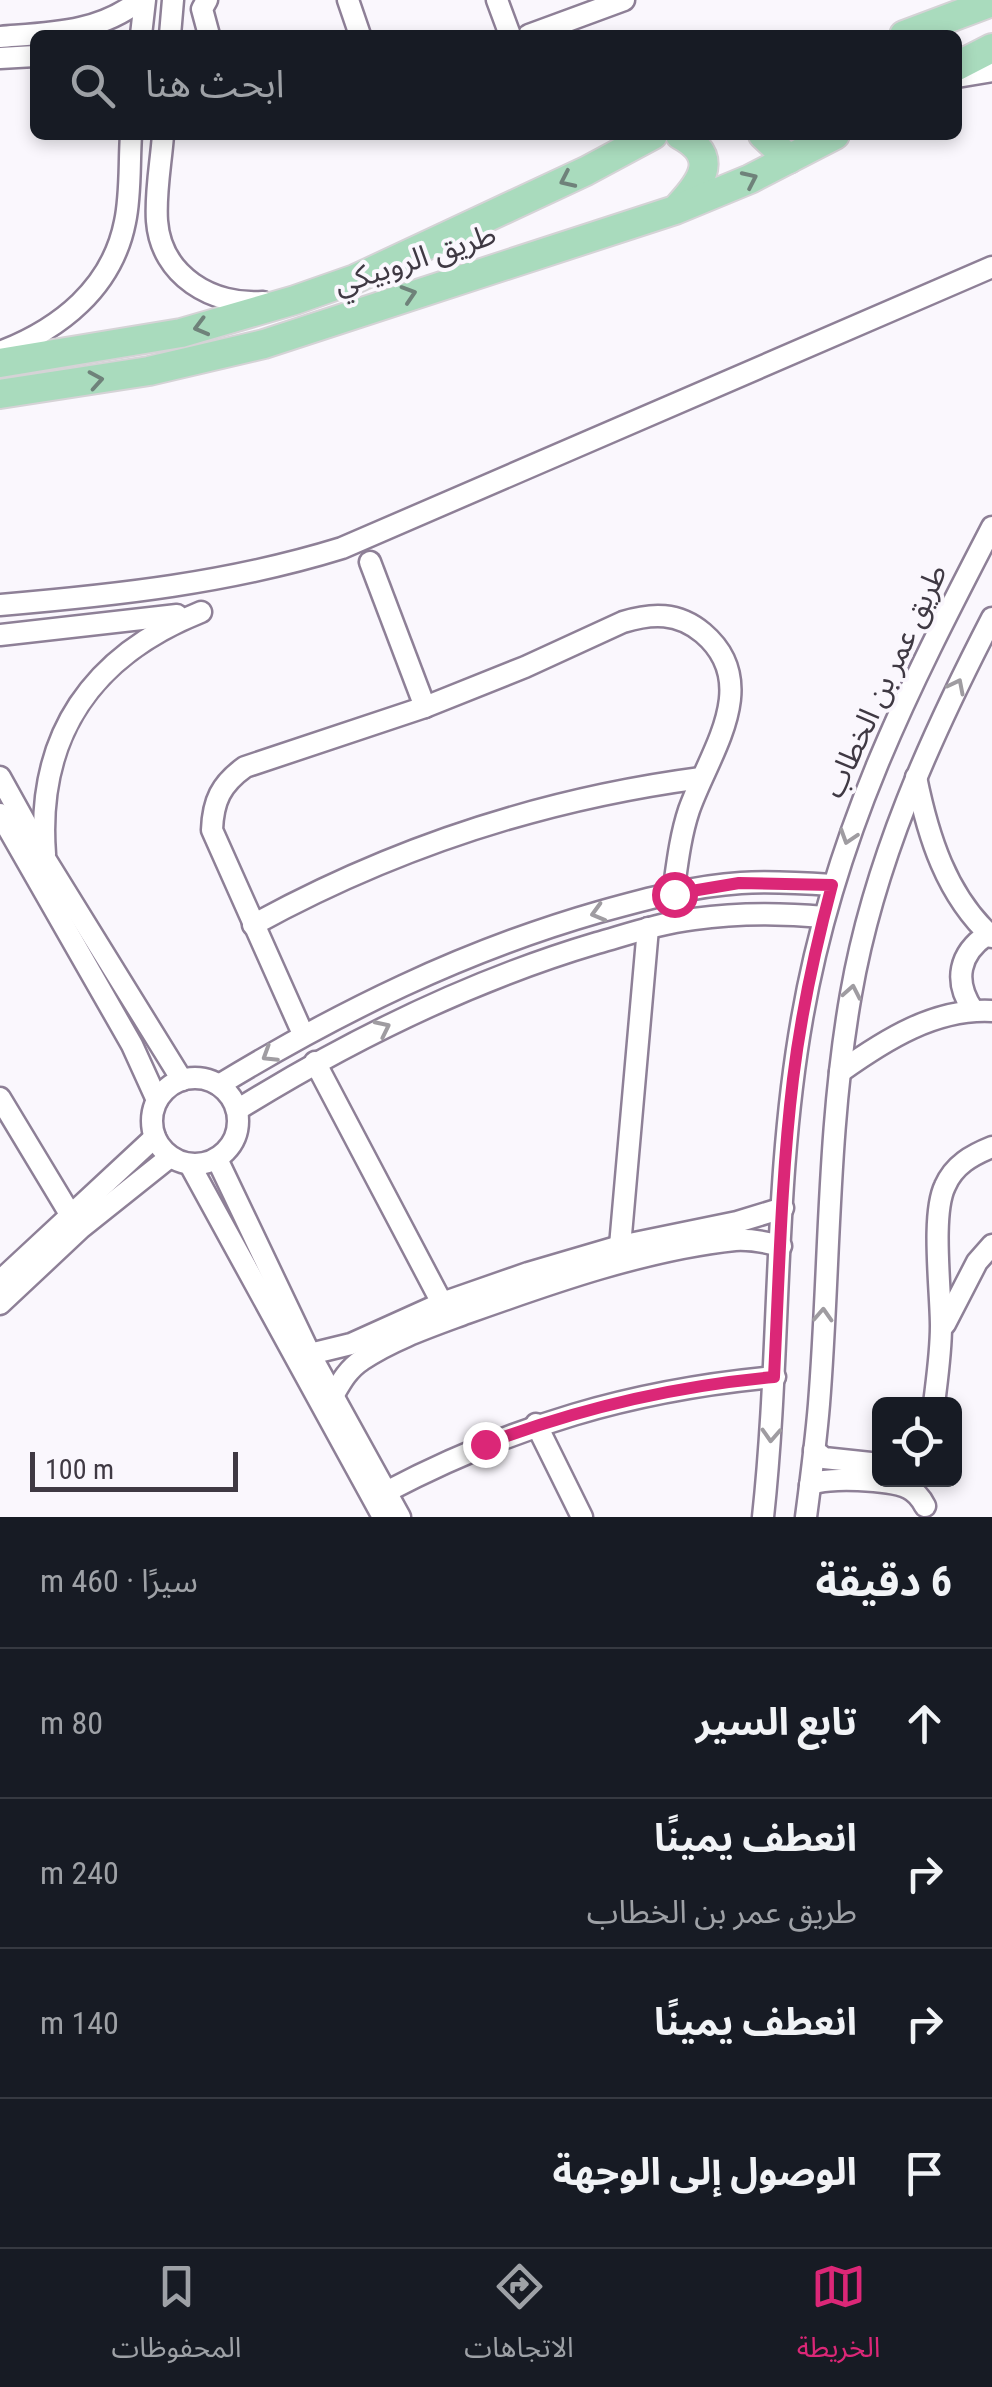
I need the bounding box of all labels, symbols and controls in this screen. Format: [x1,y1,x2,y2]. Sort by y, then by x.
search box [30,30,962,140]
icon: search [65,58,120,113]
text: ابحث هنا [145,62,285,106]
one-way arrow [559,168,577,188]
one-way arrow [740,171,758,191]
street label: طريق الروبيكي [329,216,502,307]
one-way arrow [400,286,417,306]
one-way arrow [193,316,210,337]
one-way arrow [88,370,105,391]
street label: طريق عمر بن الخطاب [815,559,955,803]
one-way arrow [945,678,964,696]
one-way arrow [840,828,860,845]
route start [652,872,698,918]
one-way arrow [590,901,607,922]
one-way arrow [841,984,862,1000]
one-way arrow [372,1021,390,1040]
one-way arrow [262,1043,280,1062]
one-way arrow [813,1307,834,1323]
map controls [872,1397,962,1487]
button: locate [872,1397,962,1487]
route end [463,1422,509,1468]
one-way arrow [761,1427,782,1443]
scale bar [30,1447,238,1492]
text: 100 m [45,1453,114,1486]
text: 6 دقيقة [815,1557,952,1606]
text: سيرًا · 460 m [40,1562,198,1600]
icon: ahead [897,1696,952,1751]
text: تابع السير [696,1700,857,1744]
text: 80 m [40,1704,103,1742]
text: انعطف يمينًا [654,1816,857,1860]
icon: right [897,1846,952,1901]
text: 240 m [40,1854,119,1892]
text: طريق عمر بن الخطاب [587,1893,857,1931]
icon: right [897,1996,952,2051]
text: انعطف يمينًا [654,2000,857,2044]
text: 140 m [40,2004,119,2042]
icon: arrive [897,2146,952,2201]
text: الوصول إلى الوجهة [553,2150,857,2194]
tab: المحفوظات [111,2259,241,2378]
tab: الاتجاهات [464,2259,574,2378]
tab: الخريطة [797,2259,881,2378]

